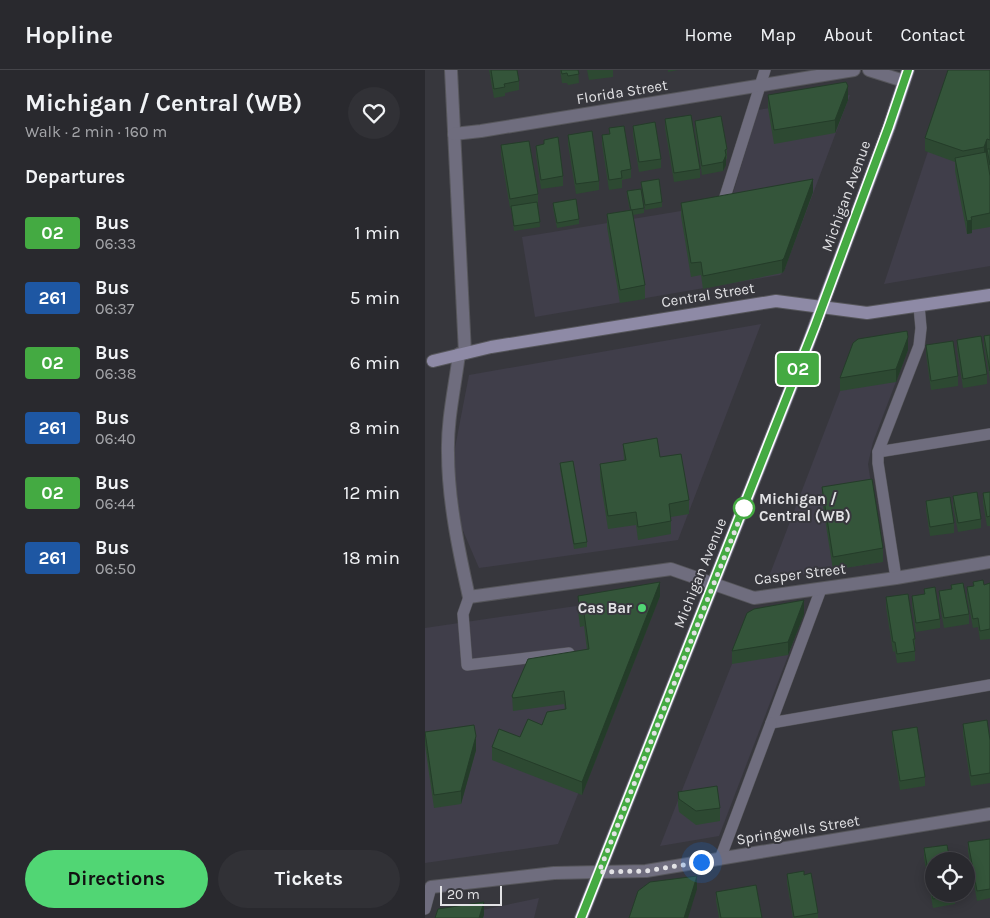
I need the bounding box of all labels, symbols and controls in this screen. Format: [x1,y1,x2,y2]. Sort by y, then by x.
text: Hopline [25,21,113,49]
text: Home [684,24,732,46]
text: Map [760,24,796,46]
text: About [824,24,873,46]
text: Contact [901,24,965,46]
street label: Florida Street [575,76,669,108]
button: heart [348,87,400,139]
text: Michigan / Central (WB) [25,89,302,117]
text: Walk · 2 min · 160 m [25,122,167,141]
street label: Michigan Avenue [818,138,874,254]
text: Departures [25,166,125,188]
text: Bus [95,212,129,234]
text: 02 [41,222,64,244]
text: 1 min [354,222,400,244]
text: 06:33 [95,234,136,253]
text: Bus [95,277,129,299]
street label: Central Street [660,279,756,311]
text: 261 [38,287,67,309]
text: 5 min [350,287,400,309]
text: 06:37 [95,299,134,318]
text: Bus [95,342,129,364]
text: 02 [41,352,64,374]
text: 6 min [350,352,400,374]
line badge: 02 [775,353,821,385]
text: 02 [787,358,809,380]
text: 06:38 [95,364,137,383]
text: Bus [95,407,129,429]
text: 261 [38,417,67,439]
text: 8 min [349,417,400,439]
text: 06:40 [95,429,136,448]
text: Bus [95,472,129,494]
text: 02 [41,482,64,504]
text: 12 min [343,482,400,504]
place label: Michigan / Central (WB) [759,490,851,525]
text: 06:44 [95,494,135,513]
marker: Michigan / Central (WB) [733,497,755,519]
street label: Michigan Avenue [670,515,730,631]
text: Bus [95,537,129,559]
text: 261 [38,547,67,569]
text: 18 min [343,547,400,569]
text: 06:50 [95,559,136,578]
street label: Casper Street [753,559,847,589]
place label: Cas Bar [578,599,632,617]
marker: Cas Bar [636,602,648,614]
street label: Springwells Street [735,811,861,849]
button: Directions [25,850,208,908]
button: Tickets [218,850,400,908]
your location [689,850,714,875]
map controls [925,852,975,902]
button: locate [925,852,975,902]
scale bar [440,883,503,906]
text: 20 m [447,886,480,903]

